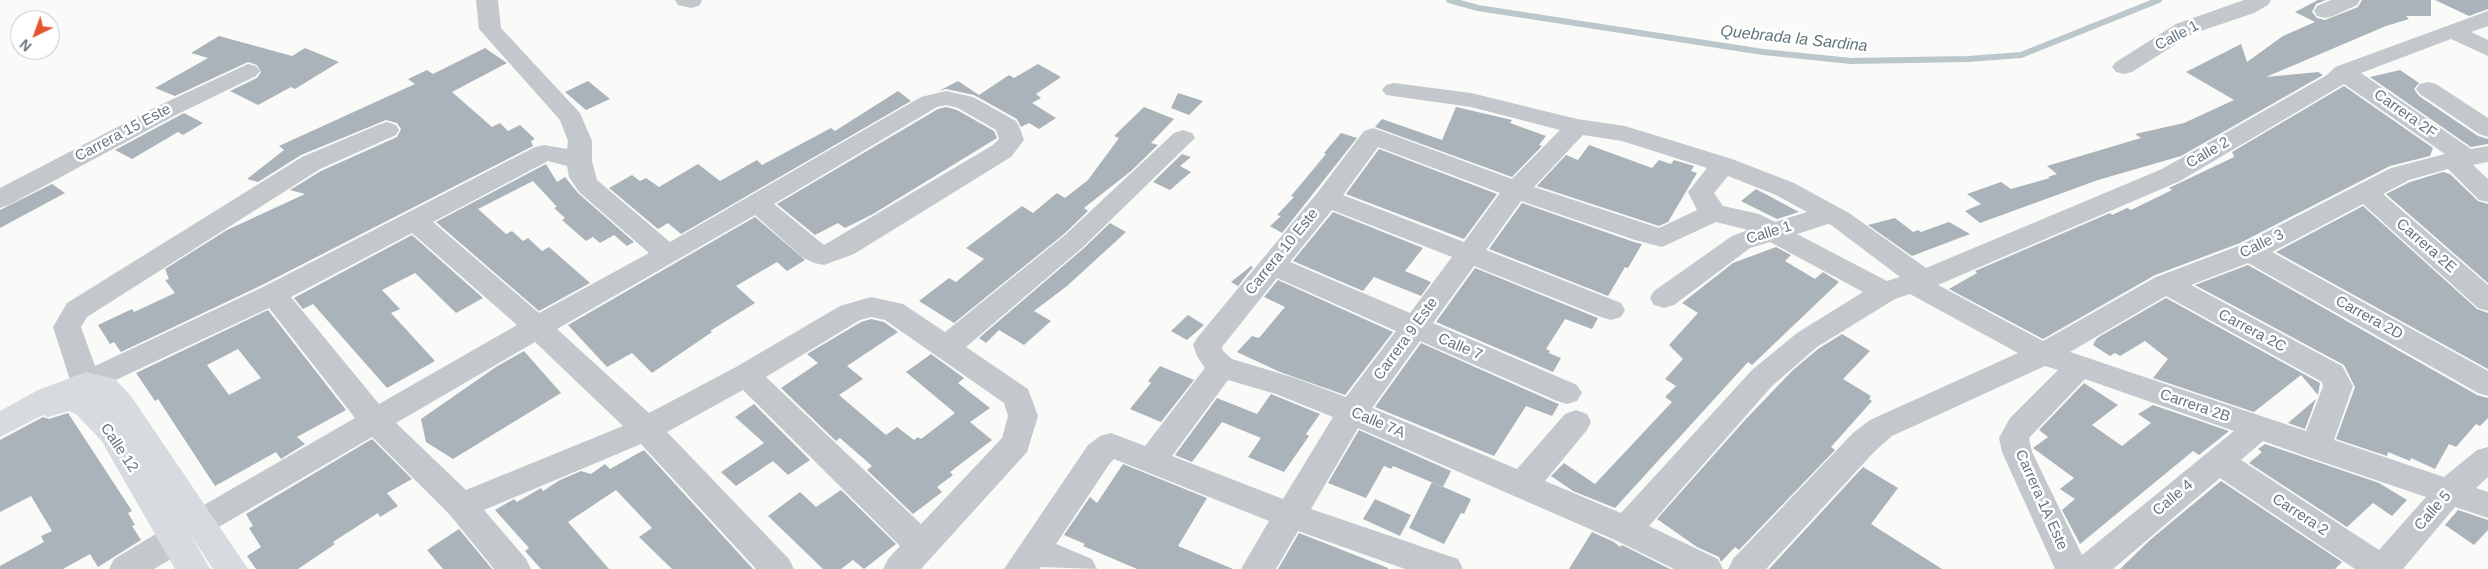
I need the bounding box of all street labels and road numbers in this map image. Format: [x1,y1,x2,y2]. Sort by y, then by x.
street label: Calle 1 [2152,17,2202,55]
street label: Carrera 2F [2370,86,2440,142]
street label: Carrera 15 Este [72,100,174,166]
street label: Calle 2 [2183,134,2233,172]
street label: Carrera 10 Este [1242,205,1322,299]
street label: Carrera 2E [2392,215,2460,277]
street label: Calle 1 [1744,218,1794,248]
street label: Calle 3 [2237,226,2287,262]
street label: Carrera 2D [2332,292,2406,344]
street label: Carrera 9 Este [1370,294,1442,384]
street label: Carrera 2C [2215,306,2289,356]
street label: Calle 7 [1435,330,1485,364]
street label: Carrera 2B [2157,386,2233,426]
street label: Calle 7A [1348,404,1408,442]
street label: Calle 12 [96,420,142,476]
street label: Carrera 1A Este [2011,447,2071,553]
street label: Calle 4 [2149,476,2197,520]
street label: Calle 5 [2411,487,2455,535]
street label: Carrera 2 [2269,490,2331,540]

